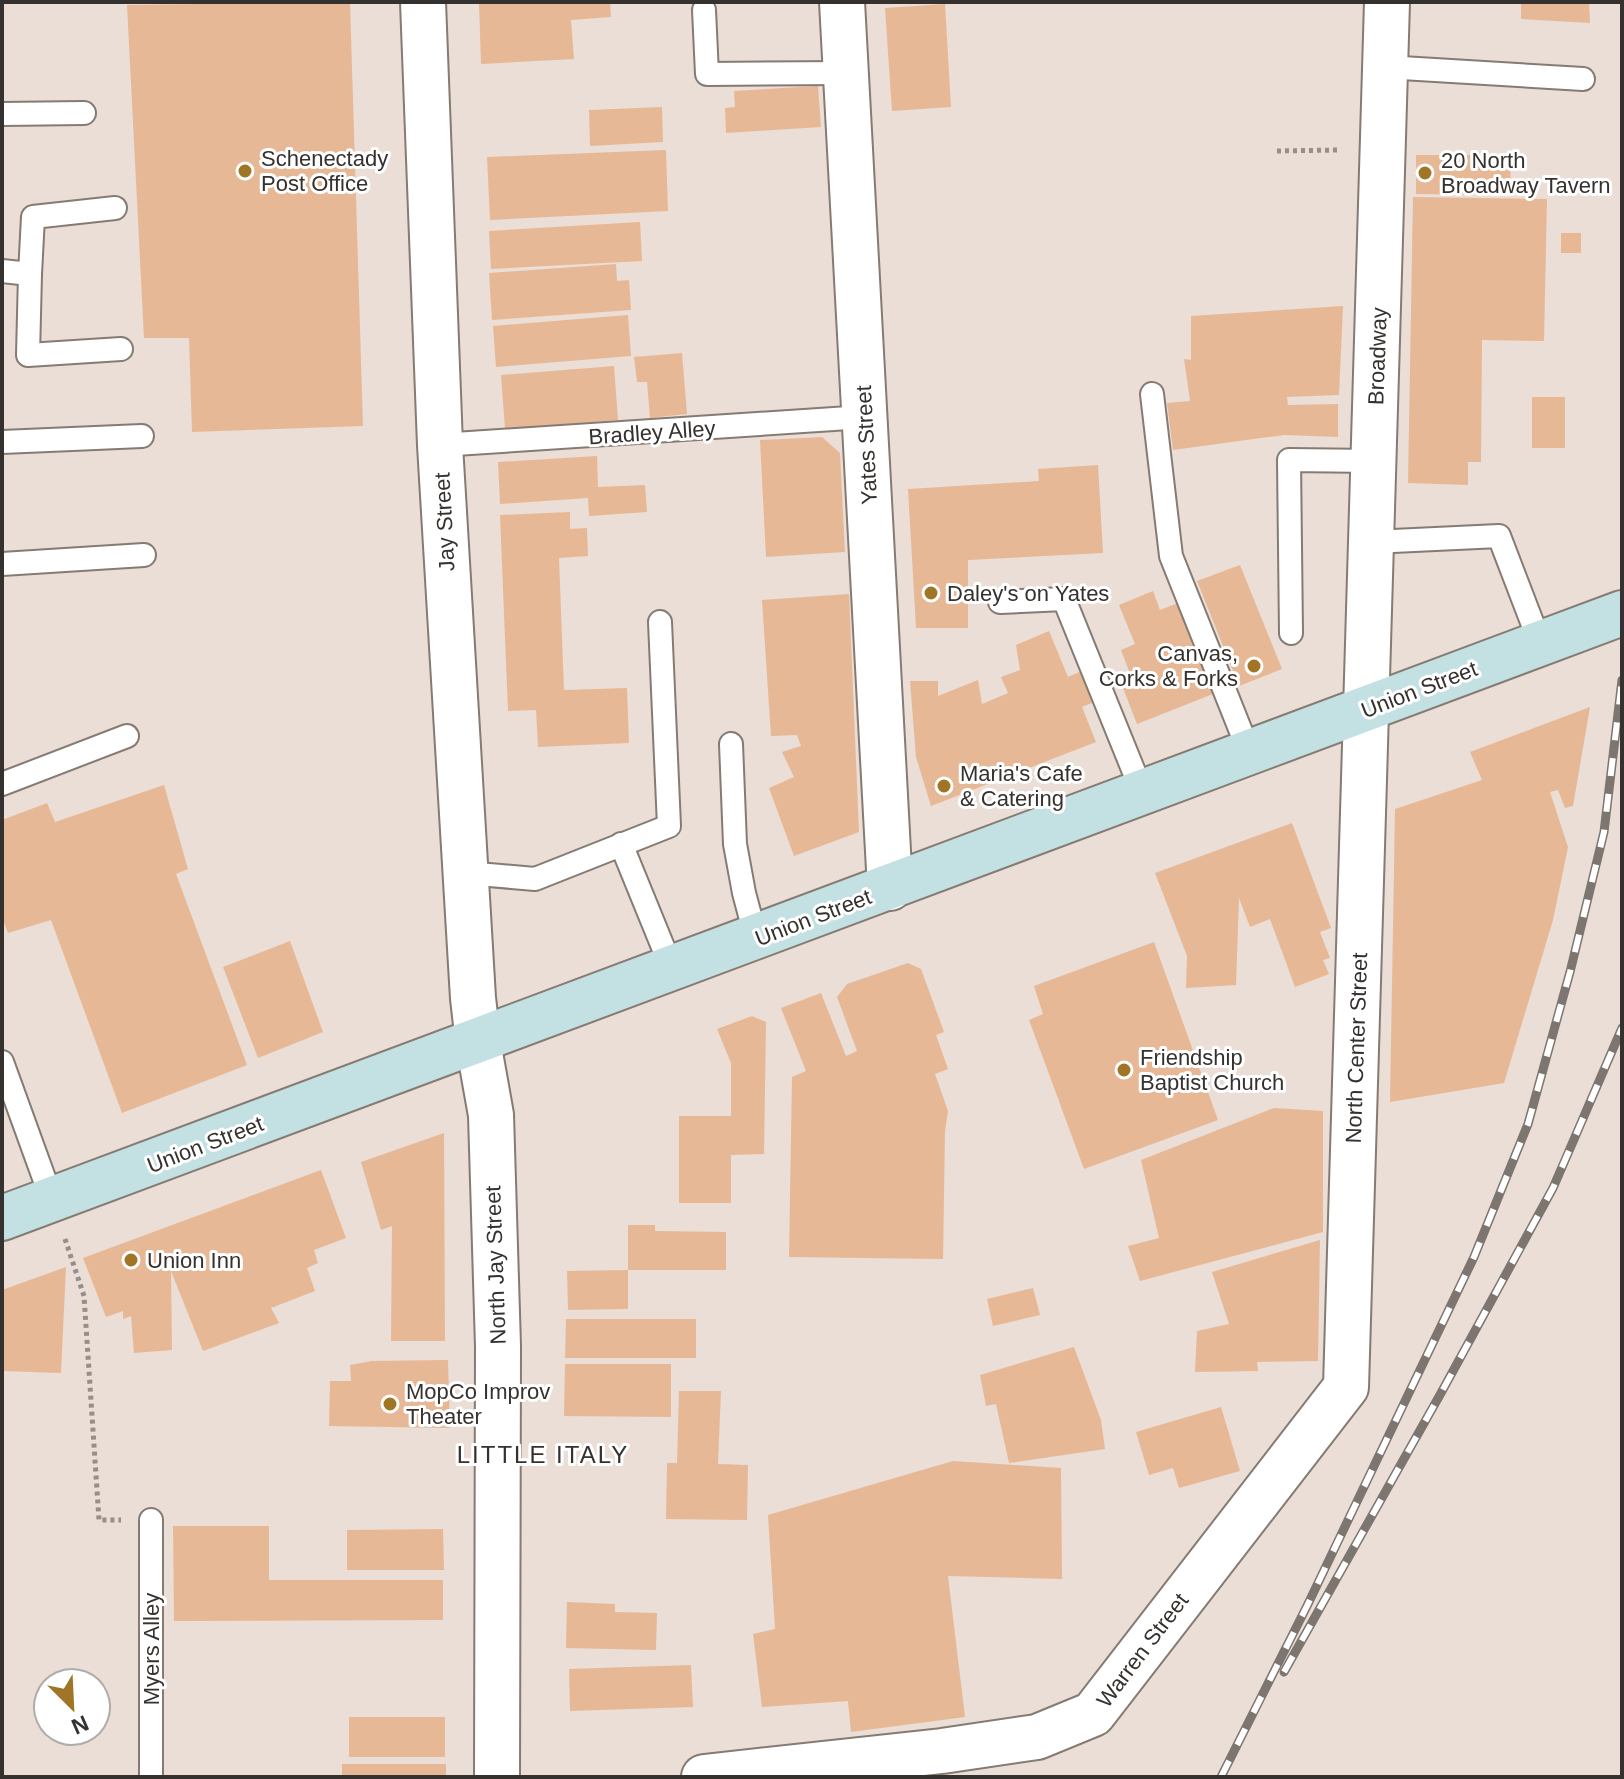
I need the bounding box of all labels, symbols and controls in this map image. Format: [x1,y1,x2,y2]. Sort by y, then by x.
place label: Schenectady Post Office [261,146,388,196]
place label: 20 North Broadway Tavern [1441,148,1611,198]
marker: Schenectady Post Office [236,162,254,180]
marker: 20 North Broadway Tavern [1416,164,1434,182]
street label: Broadway [1363,307,1392,405]
street label: Yates Street [851,385,882,505]
street label: Bradley Alley [588,416,716,449]
street label: Jay Street [429,472,460,572]
place label: Daley's on Yates [947,581,1109,606]
marker: Daley's on Yates [922,584,940,602]
place label: Canvas, Corks & Forks [1099,641,1238,691]
street label: Union Street [1358,656,1481,723]
marker: Canvas, Corks & Forks [1245,657,1263,675]
place label: Maria's Cafe & Catering [960,761,1083,811]
marker: Maria's Cafe & Catering [935,777,953,795]
street label: Union Street [752,884,875,951]
street label: North Center Street [1341,952,1372,1144]
place label: Friendship Baptist Church [1140,1045,1284,1095]
marker: Friendship Baptist Church [1115,1061,1133,1079]
street label: Union Street [144,1111,267,1178]
street label: North Jay Street [480,1185,511,1345]
place label: Union Inn [147,1248,241,1273]
marker: Union Inn [122,1251,140,1269]
place label: MopCo Improv Theater [406,1379,550,1429]
marker: MopCo Improv Theater [381,1395,399,1413]
district label: LITTLE ITALY [457,1441,629,1468]
street label: Warren Street [1091,1588,1193,1712]
street label: Myers Alley [139,1593,164,1705]
north arrow [32,1667,112,1747]
text: N [68,1710,92,1739]

